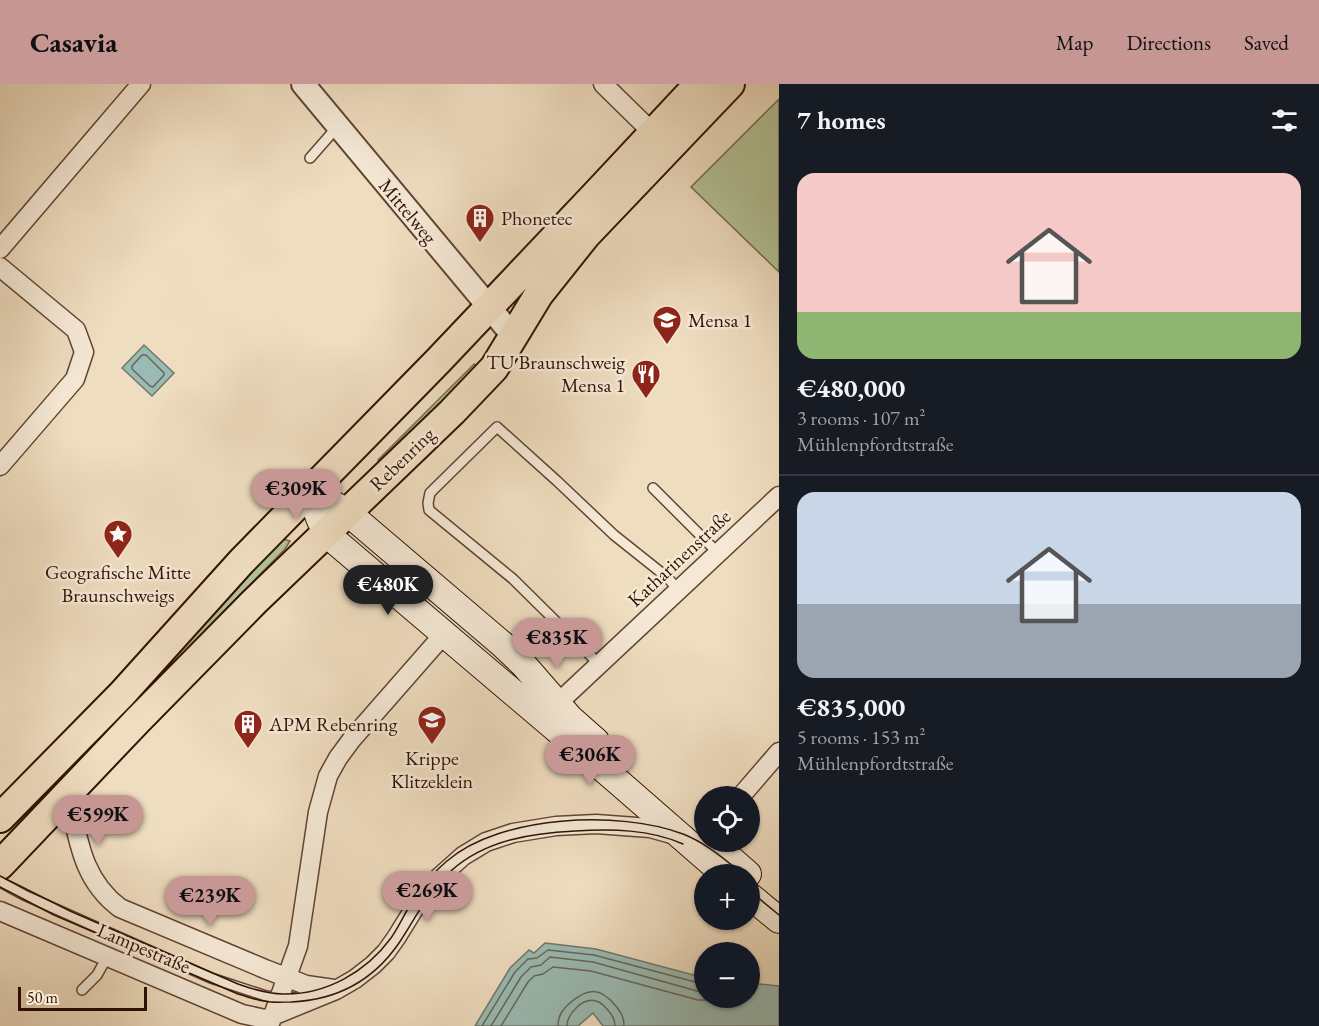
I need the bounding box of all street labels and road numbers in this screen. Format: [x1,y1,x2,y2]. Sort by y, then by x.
street label: Mittelweg [373,173,443,249]
street label: Rebenring [364,421,441,497]
street label: Katharinenstraße [622,503,736,613]
street label: Lampestraße [93,917,195,979]

